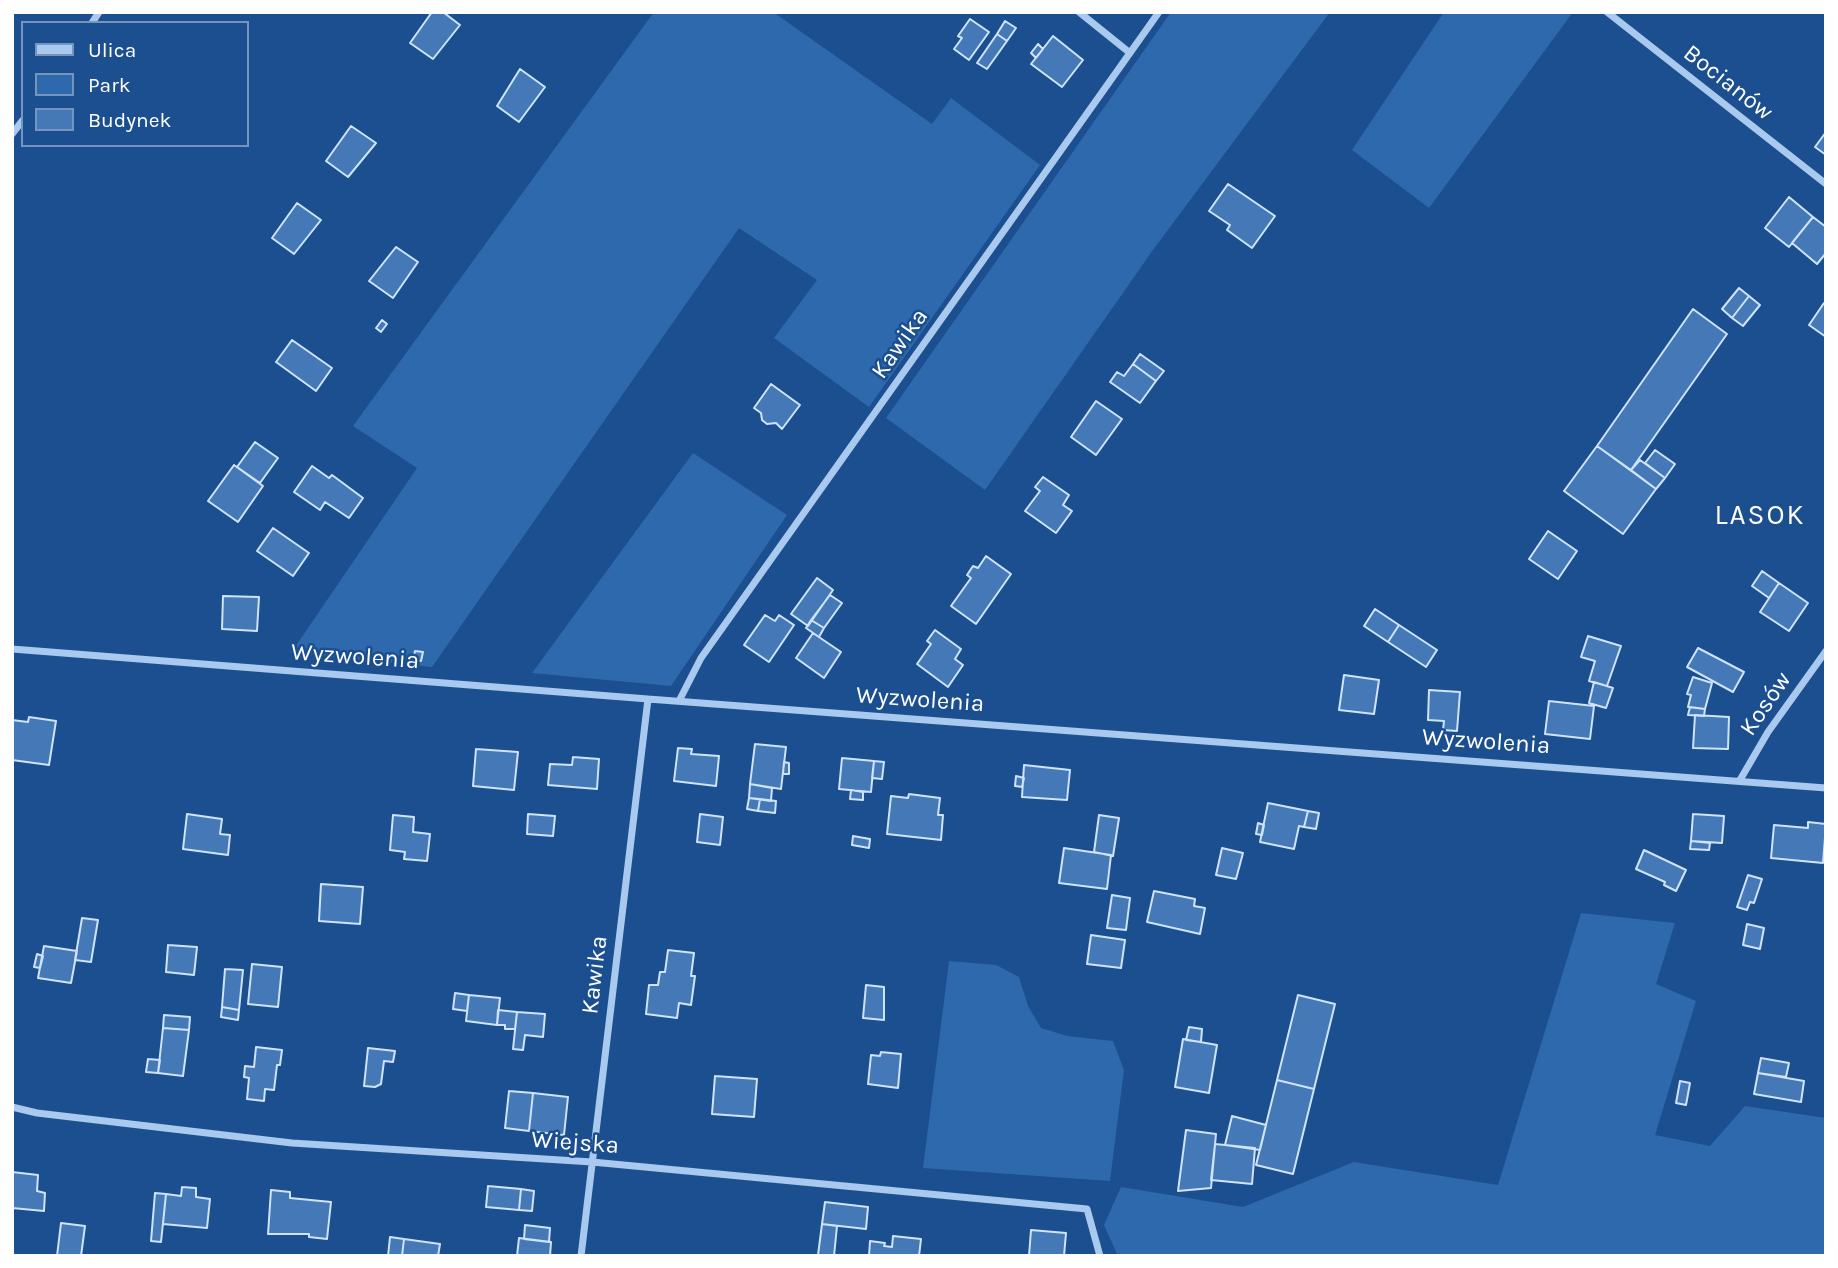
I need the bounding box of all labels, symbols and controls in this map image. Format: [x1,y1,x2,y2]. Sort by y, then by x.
legend [21,21,248,147]
text: Ulica [88,38,136,62]
street label: Bocianów [1677,39,1779,127]
text: Park [88,73,131,97]
text: Budynek [88,108,171,132]
street label: Kawika [866,303,934,385]
district label: LASOK [1715,499,1805,533]
street label: Wyzwolenia [290,638,420,676]
street label: Kosów [1734,667,1798,741]
street label: Wyzwolenia [855,681,985,719]
street label: Wyzwolenia [1421,723,1551,761]
street label: Kawika [576,934,614,1016]
street label: Wiejska [530,1126,620,1160]

